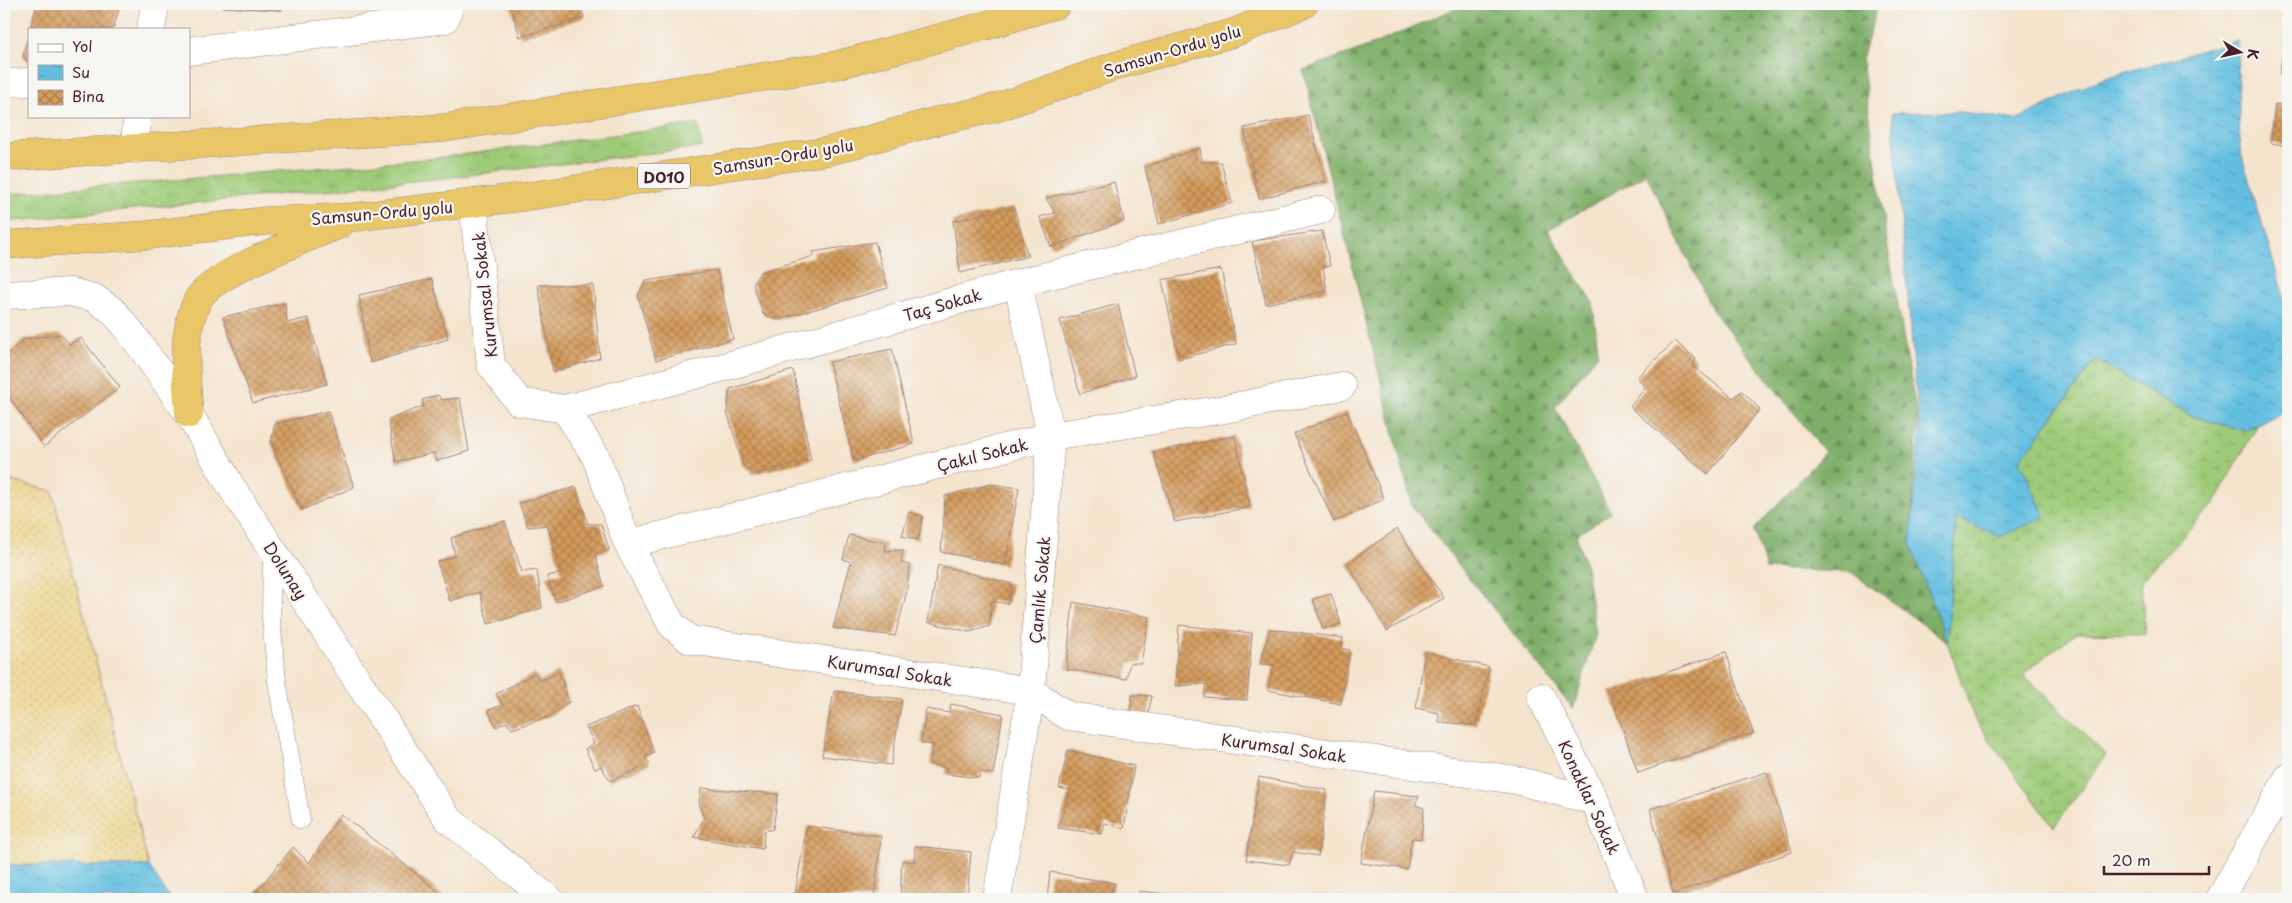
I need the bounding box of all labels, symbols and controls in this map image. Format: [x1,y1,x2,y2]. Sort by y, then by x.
street label: Samsun-Ordu yolu [1101,18,1243,82]
legend [28,28,190,118]
north arrow [2214,28,2264,78]
text: Yol [72,34,93,57]
text: K [2242,47,2265,61]
text: Su [72,60,90,83]
text: Bina [72,84,105,107]
street label: Samsun-Ordu yolu [711,132,855,180]
road number: D010 [638,164,690,188]
street label: Samsun-Ordu yolu [310,194,454,230]
street label: Kurumsal Sokak [465,231,503,359]
street label: Taç Sokak [900,281,984,327]
street label: Çakıl Sokak [934,431,1030,477]
street label: Çamlık Sokak [1022,535,1056,645]
street label: Dolunay [258,536,314,604]
street label: Kurumsal Sokak [826,648,954,692]
street label: Kurumsal Sokak [1220,726,1348,768]
street label: Konaklar Sokak [1553,736,1627,858]
scale bar [2104,843,2210,875]
text: 20 m [2112,848,2151,871]

